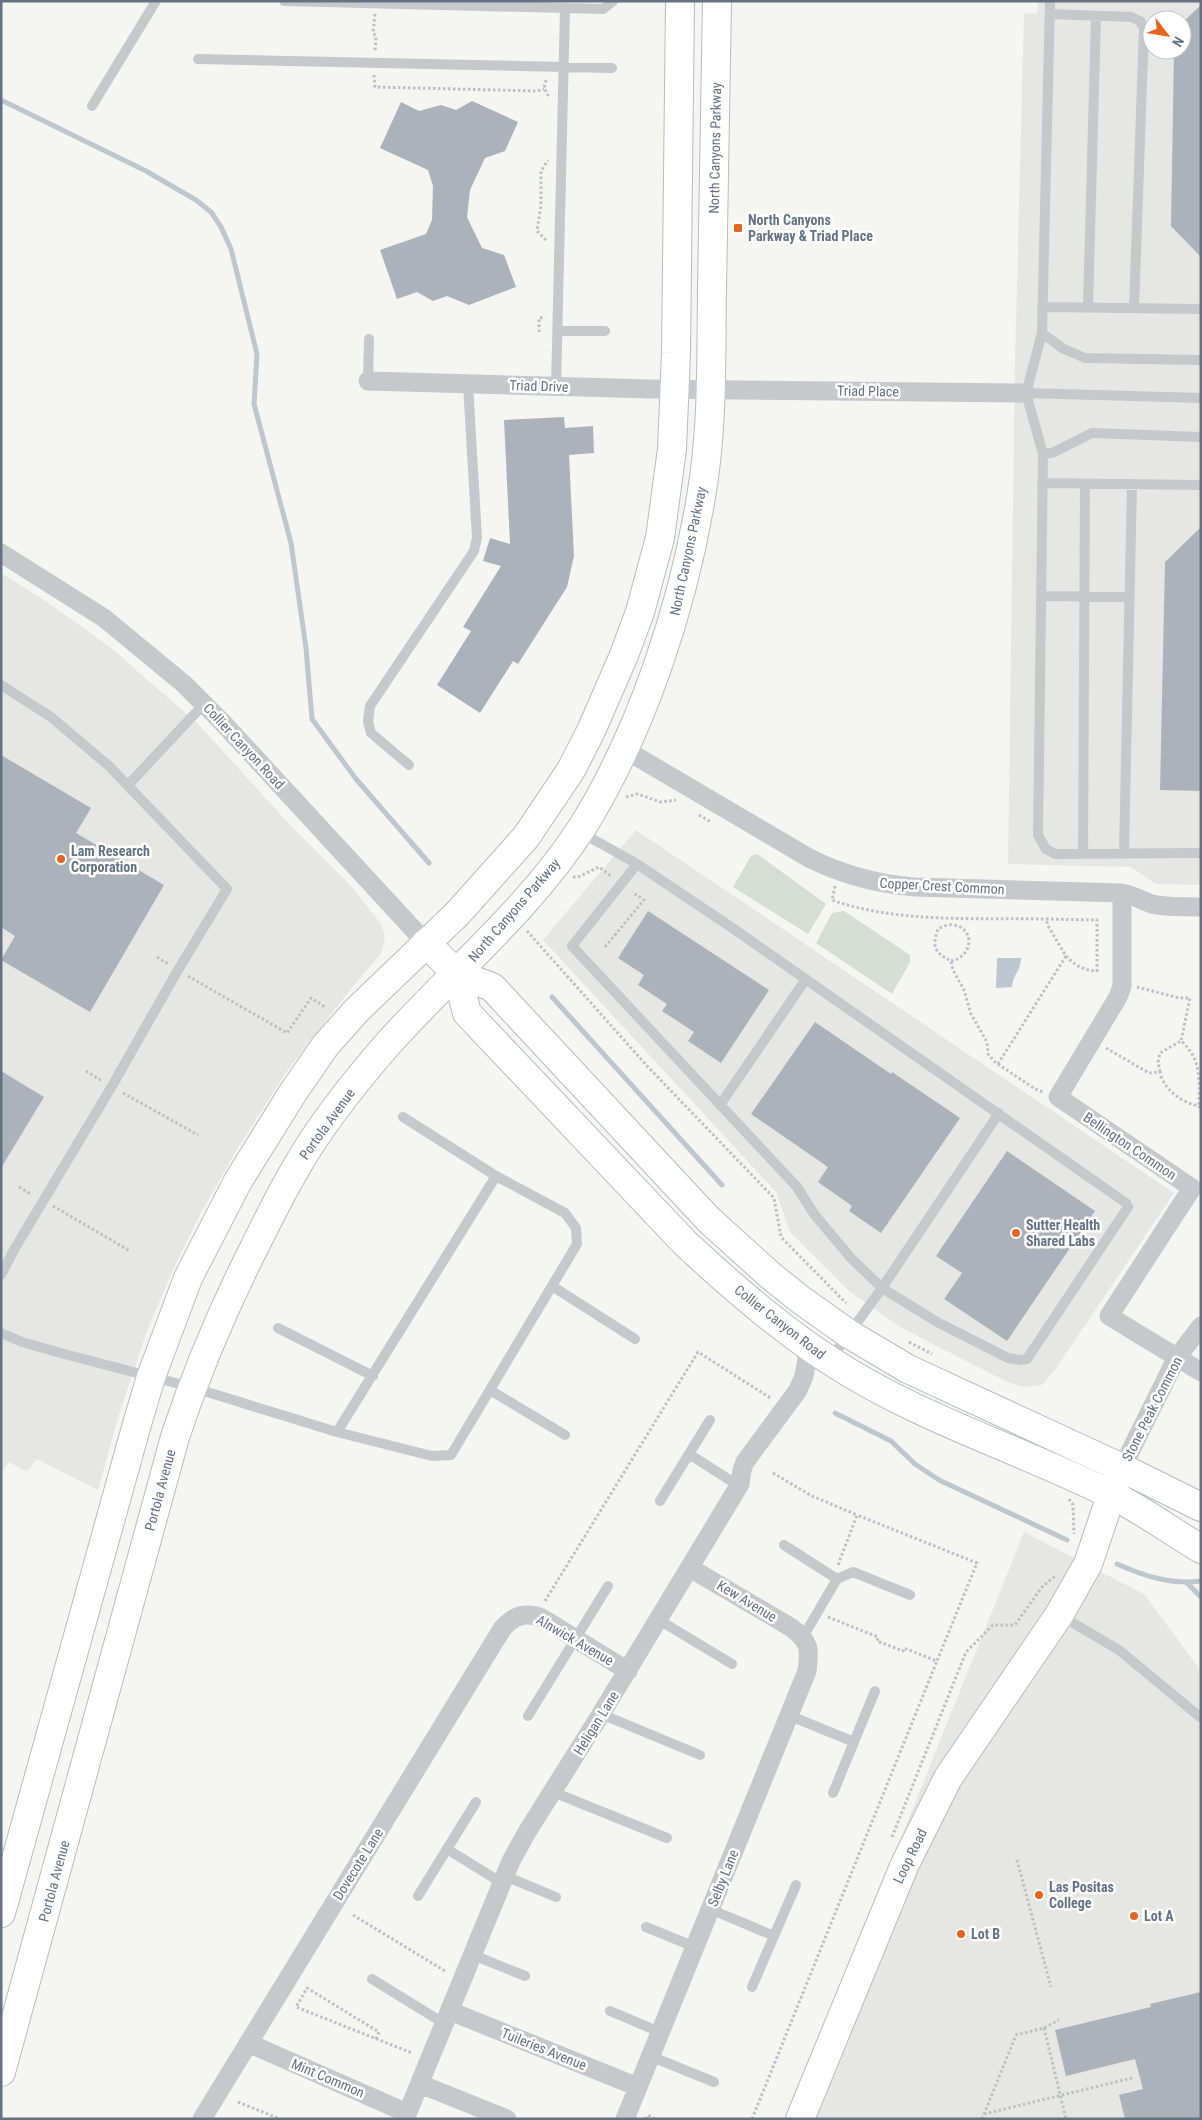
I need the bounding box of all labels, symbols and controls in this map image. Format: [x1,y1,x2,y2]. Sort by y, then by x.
north arrow [1142,10,1192,60]
text: N [1169,34,1187,49]
street label: North Canyons Parkway [706,82,724,214]
place label: North Canyons Parkway & Triad Place [748,212,873,244]
marker: North Canyons Parkway & Triad Place [732,222,744,234]
street label: Triad Drive [509,377,569,395]
street label: Triad Place [837,382,899,400]
street label: North Canyons Parkway [667,485,710,617]
street label: Collier Canyon Road [200,700,288,792]
place label: Lam Research Corporation [71,843,150,875]
marker: Lam Research Corporation [55,853,67,865]
street label: North Canyons Parkway [465,855,563,965]
street label: Copper Crest Common [879,875,1005,897]
street label: Portola Avenue [296,1085,358,1163]
street label: Bellington Common [1081,1109,1179,1183]
place label: Sutter Health Shared Labs [1026,1217,1100,1249]
marker: Sutter Health Shared Labs [1010,1227,1022,1239]
street label: Collier Canyon Road [731,1282,829,1362]
street label: Stone Peak Common [1119,1354,1185,1464]
street label: Portola Avenue [141,1447,179,1533]
street label: Kew Avenue [714,1577,780,1625]
street label: Alnwick Avenue [533,1611,617,1669]
street label: Heligan Lane [570,1688,622,1758]
street label: Dovecote Lane [330,1825,387,1903]
street label: Loop Road [890,1826,930,1886]
street label: Portola Avenue [35,1838,73,1924]
street label: Selby Lane [704,1847,742,1909]
place label: Las Positas College [1049,1879,1114,1911]
marker: Las Positas College [1033,1889,1045,1901]
place label: Lot A [1144,1908,1174,1924]
marker: Lot A [1128,1910,1140,1922]
place label: Lot B [971,1926,1000,1942]
marker: Lot B [955,1928,967,1940]
street label: Tuileries Avenue [499,2025,589,2074]
street label: Mint Common [289,2055,367,2101]

